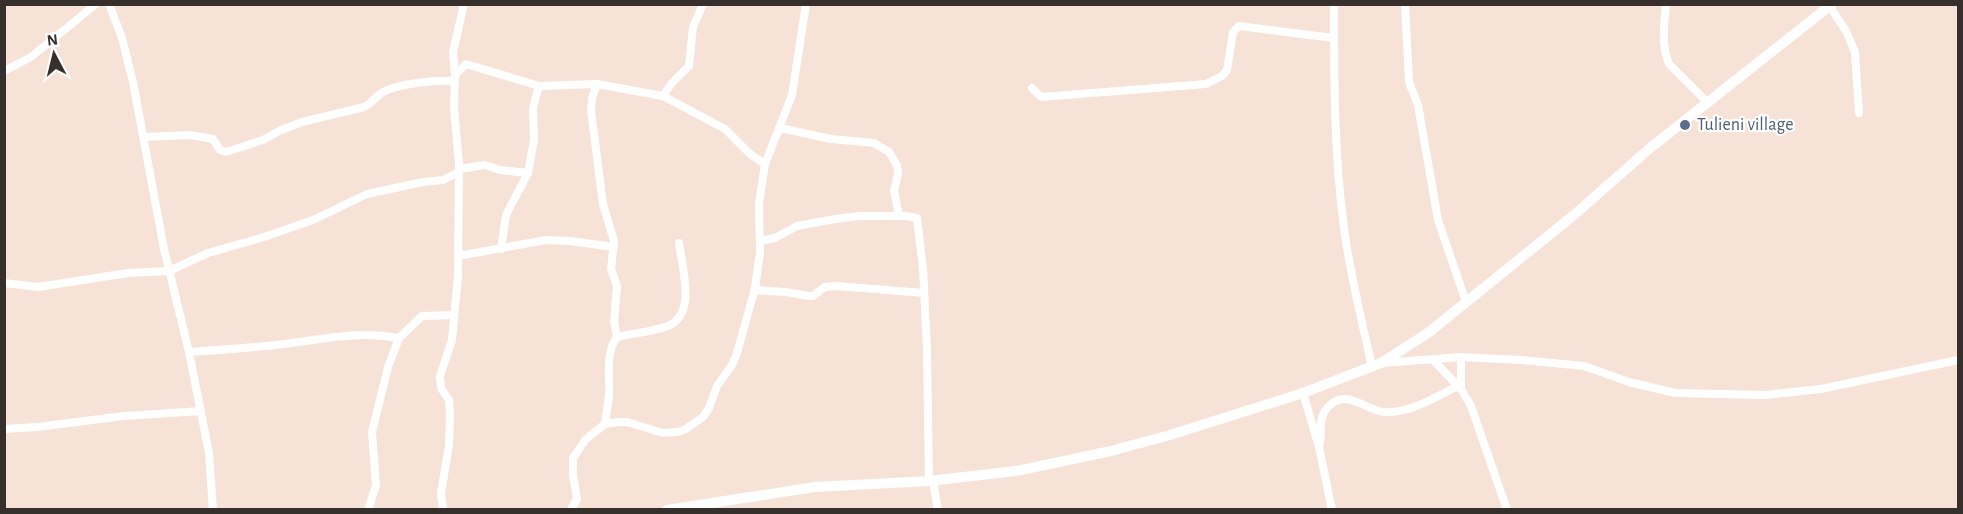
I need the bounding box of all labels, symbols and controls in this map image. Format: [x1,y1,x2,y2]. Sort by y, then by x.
north arrow [24,24,84,84]
text: N [46,31,59,49]
place label: Tulieni village [1697,116,1794,134]
marker: Tulieni village [1678,118,1692,132]

